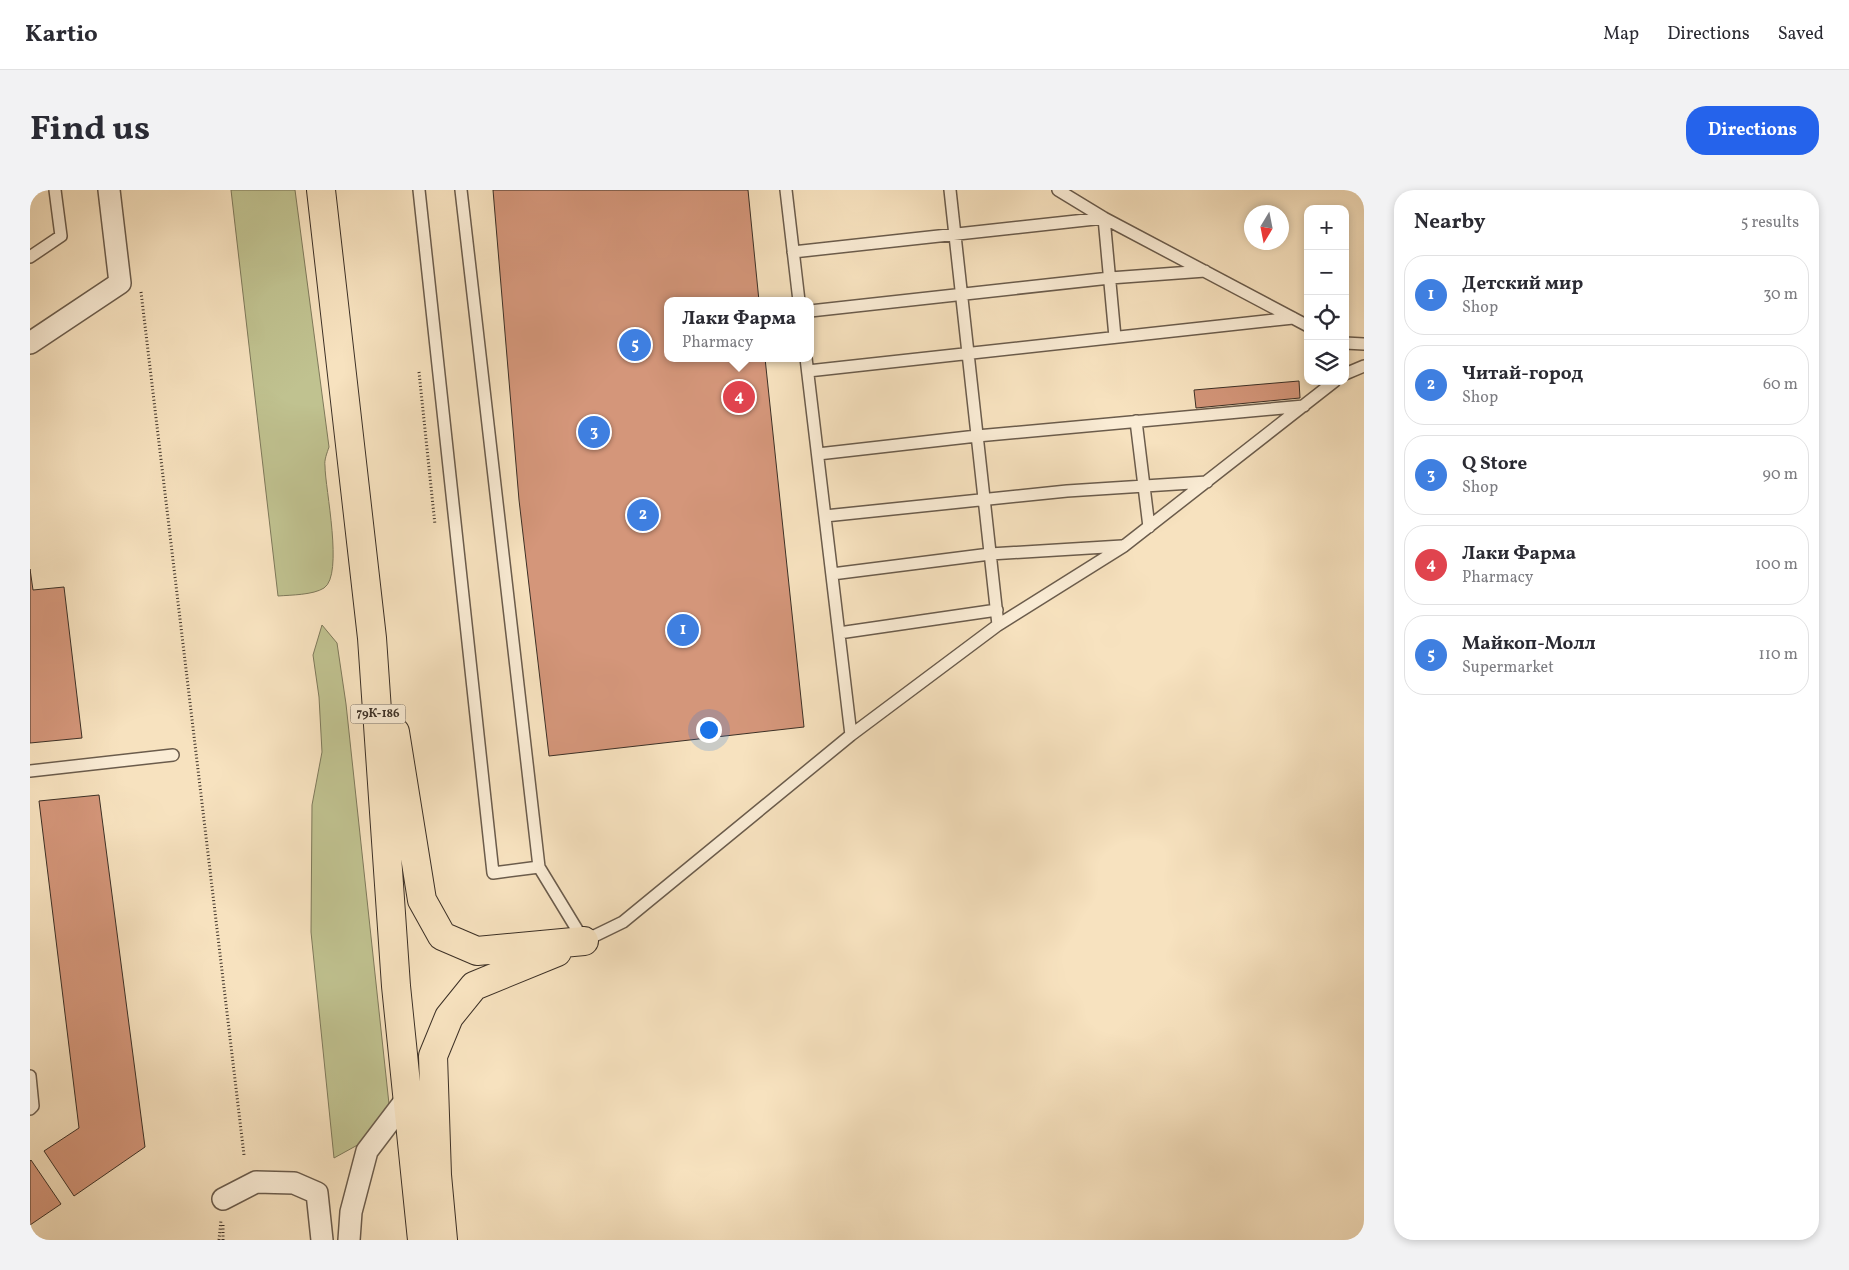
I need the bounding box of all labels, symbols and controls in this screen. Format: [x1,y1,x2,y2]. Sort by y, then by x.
text: Kartio [25,18,98,52]
text: Map [1603,22,1639,47]
text: Directions [1667,22,1750,47]
text: Saved [1778,22,1824,47]
text: Find us [30,106,150,154]
button: Directions [1686,106,1819,155]
north arrow [1244,205,1289,250]
map controls [1304,205,1349,385]
button: + [1304,205,1349,250]
text: Nearby [1414,208,1485,237]
text: 5 results [1741,212,1799,234]
button: − [1304,250,1349,295]
text: Детский мир [1462,271,1583,297]
text: 1 [1428,284,1434,306]
text: 30 m [1763,284,1798,306]
button: locate [1304,295,1349,340]
popup [664,297,814,362]
text: Shop [1462,297,1498,319]
text: Лаки Фарма [682,306,796,332]
pin: 5 [619,326,651,364]
text: Pharmacy [682,332,753,354]
button: layers [1304,340,1349,385]
text: Читай-город [1462,361,1583,387]
text: 2 [1427,374,1435,396]
text: 60 m [1763,374,1798,396]
pin: 4 [723,378,755,416]
text: Shop [1462,387,1498,409]
pin: 3 [578,413,610,451]
text: Q Store [1462,451,1527,477]
text: 3 [1427,464,1435,486]
text: 90 m [1762,464,1798,486]
text: Shop [1462,477,1498,499]
pin: 2 [627,496,659,534]
text: Лаки Фарма [1462,541,1576,567]
text: 4 [1426,554,1436,576]
text: 100 m [1755,554,1798,576]
text: Pharmacy [1462,567,1533,589]
pin: 1 [667,611,699,649]
text: Майкоп-Молл [1462,631,1596,657]
text: 5 [1427,644,1435,666]
text: 110 m [1759,644,1798,666]
text: Supermarket [1462,657,1554,679]
road number: 79К-186 [350,704,406,724]
your location [696,717,722,743]

